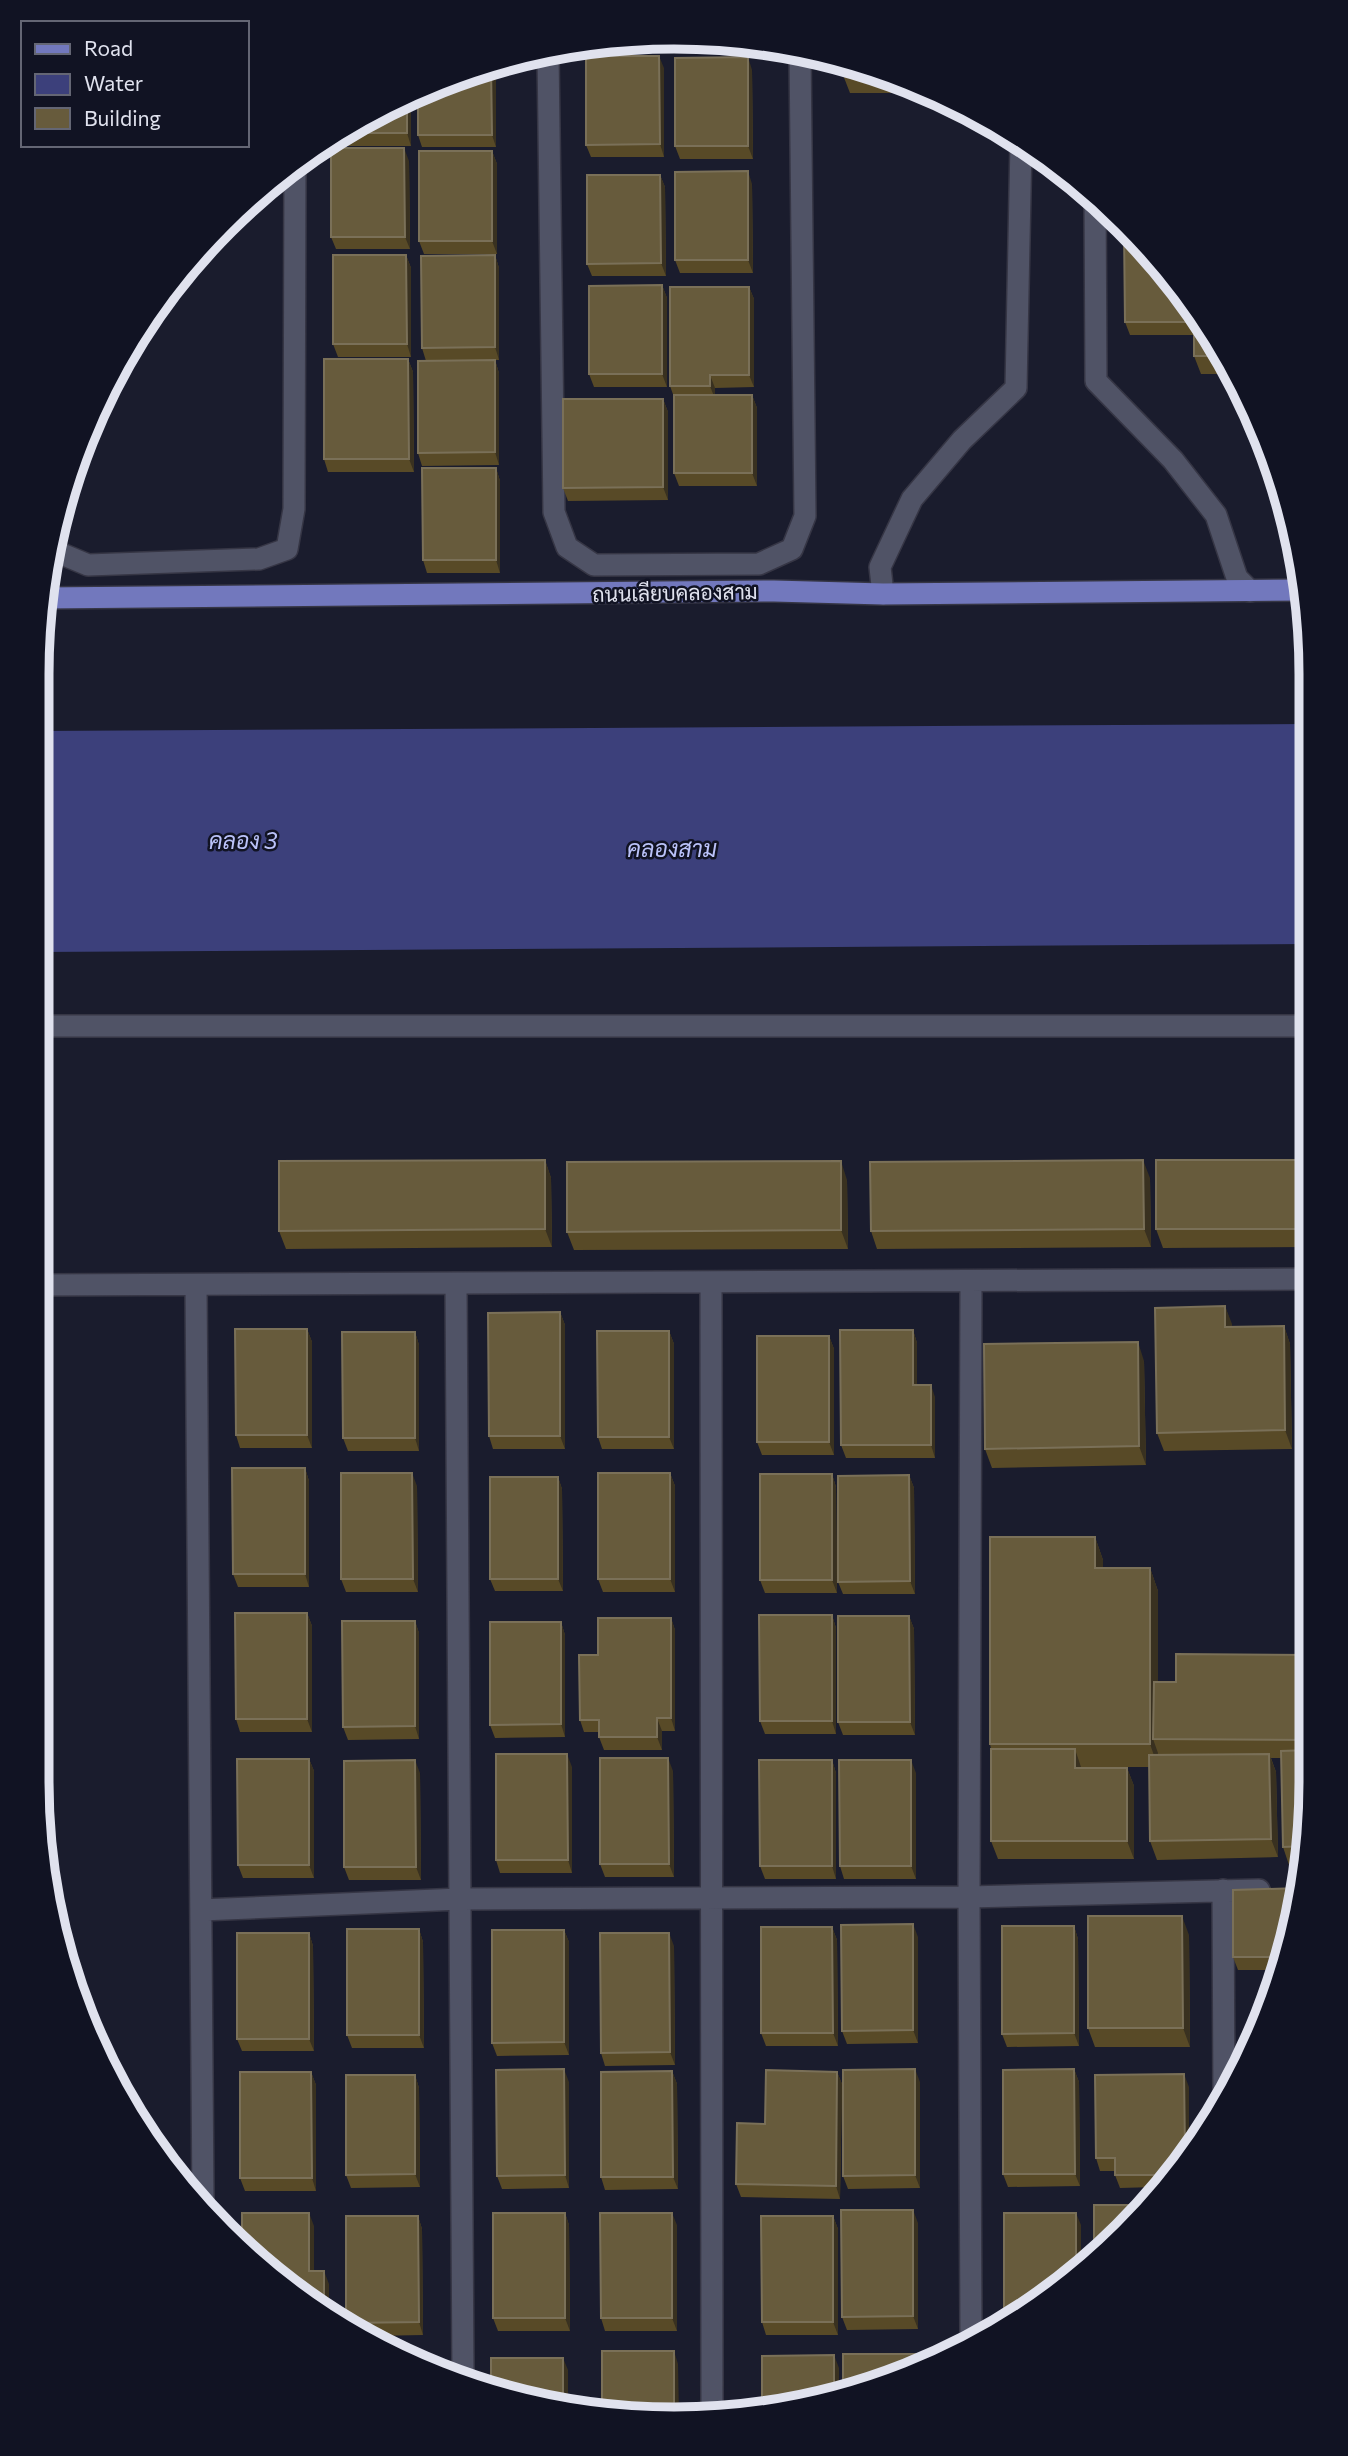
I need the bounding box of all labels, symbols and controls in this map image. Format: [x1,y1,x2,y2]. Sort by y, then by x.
legend [21,21,248,147]
text: Road [84,35,133,60]
text: Water [84,70,143,95]
text: Building [84,105,161,130]
street label: ถนนเลียบคลองสาม [592,578,758,606]
water label: คลอง 3 [209,826,277,854]
water label: คลองสาม [627,834,717,862]

